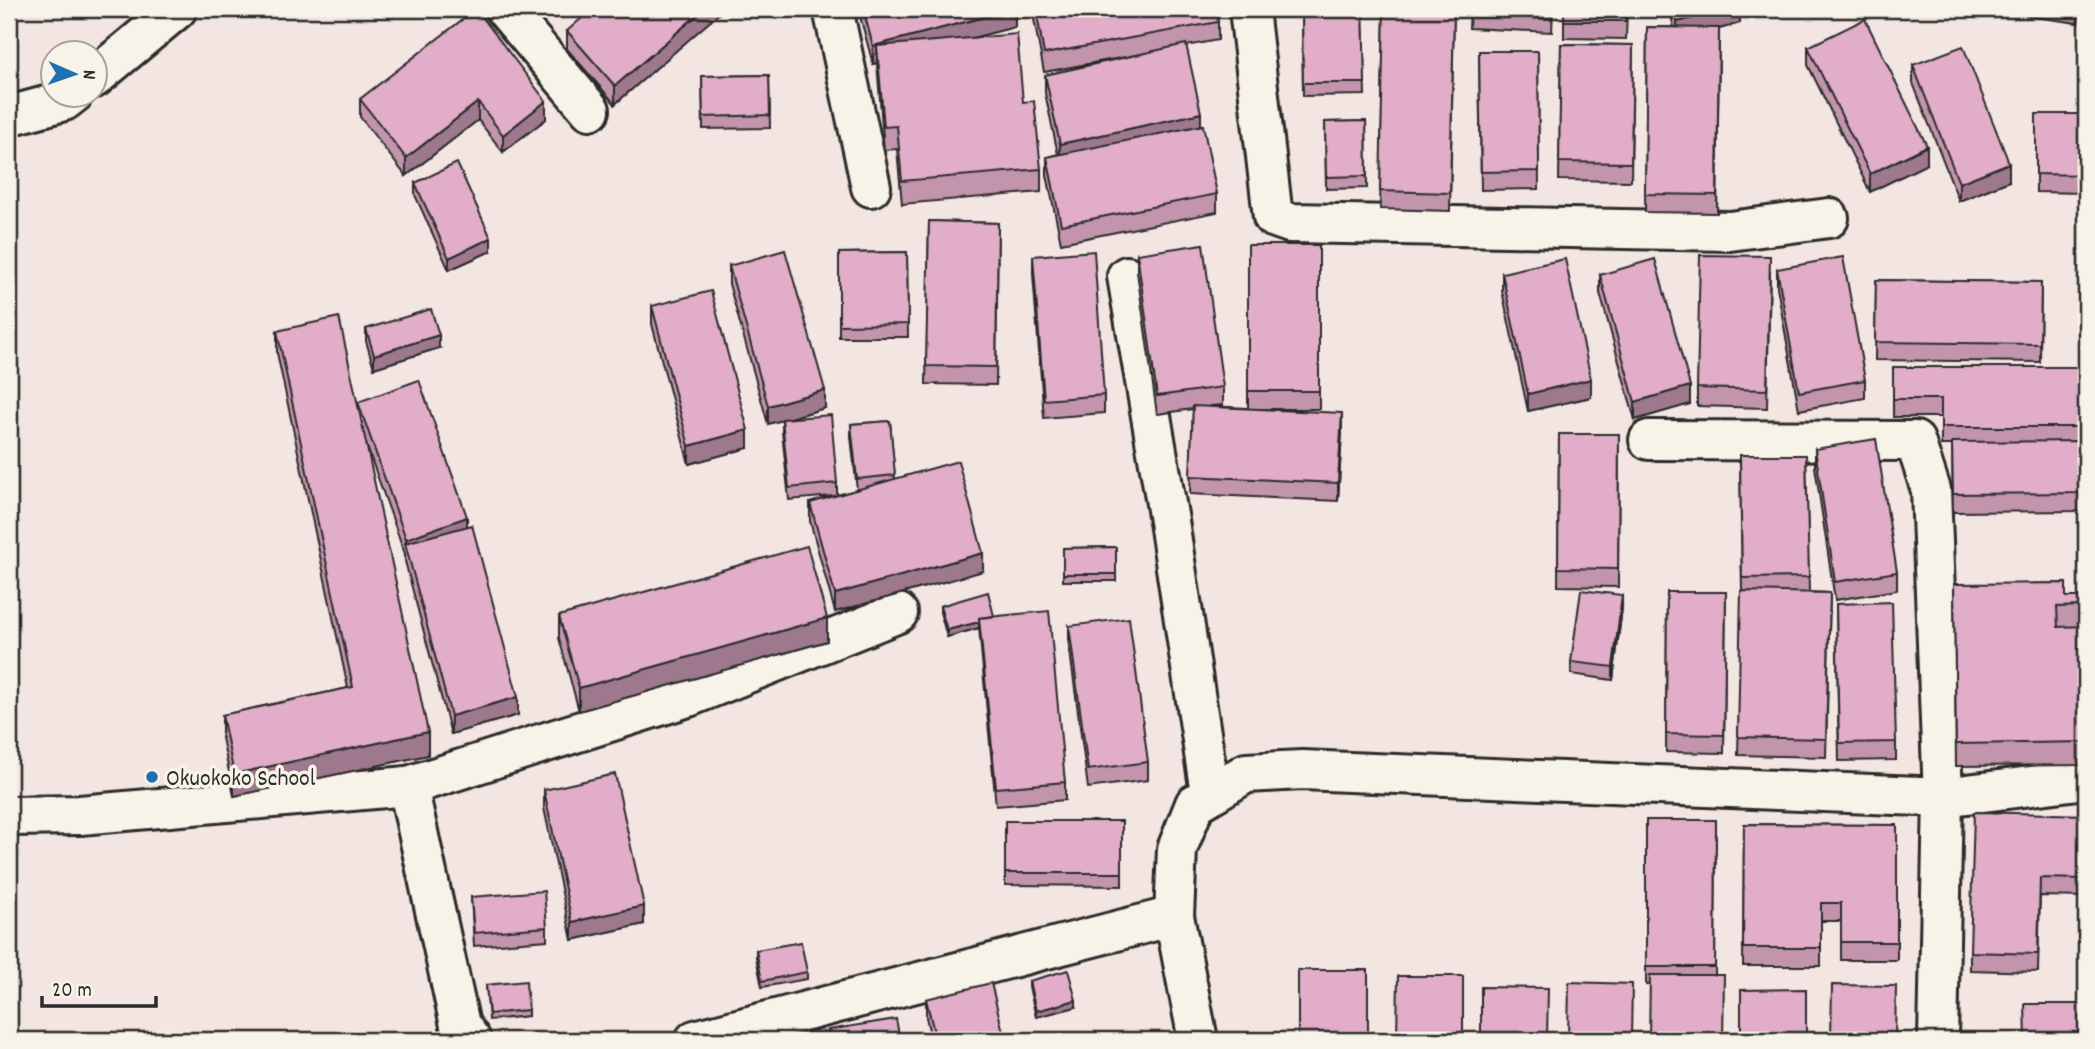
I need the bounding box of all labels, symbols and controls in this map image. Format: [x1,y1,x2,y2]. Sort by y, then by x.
north arrow [38,38,108,108]
text: N [74,69,101,80]
place label: Okuokoko School [166,763,316,797]
marker: Okuokoko School [144,769,160,785]
scale bar [42,965,156,1009]
text: 20 m [52,977,92,1007]

